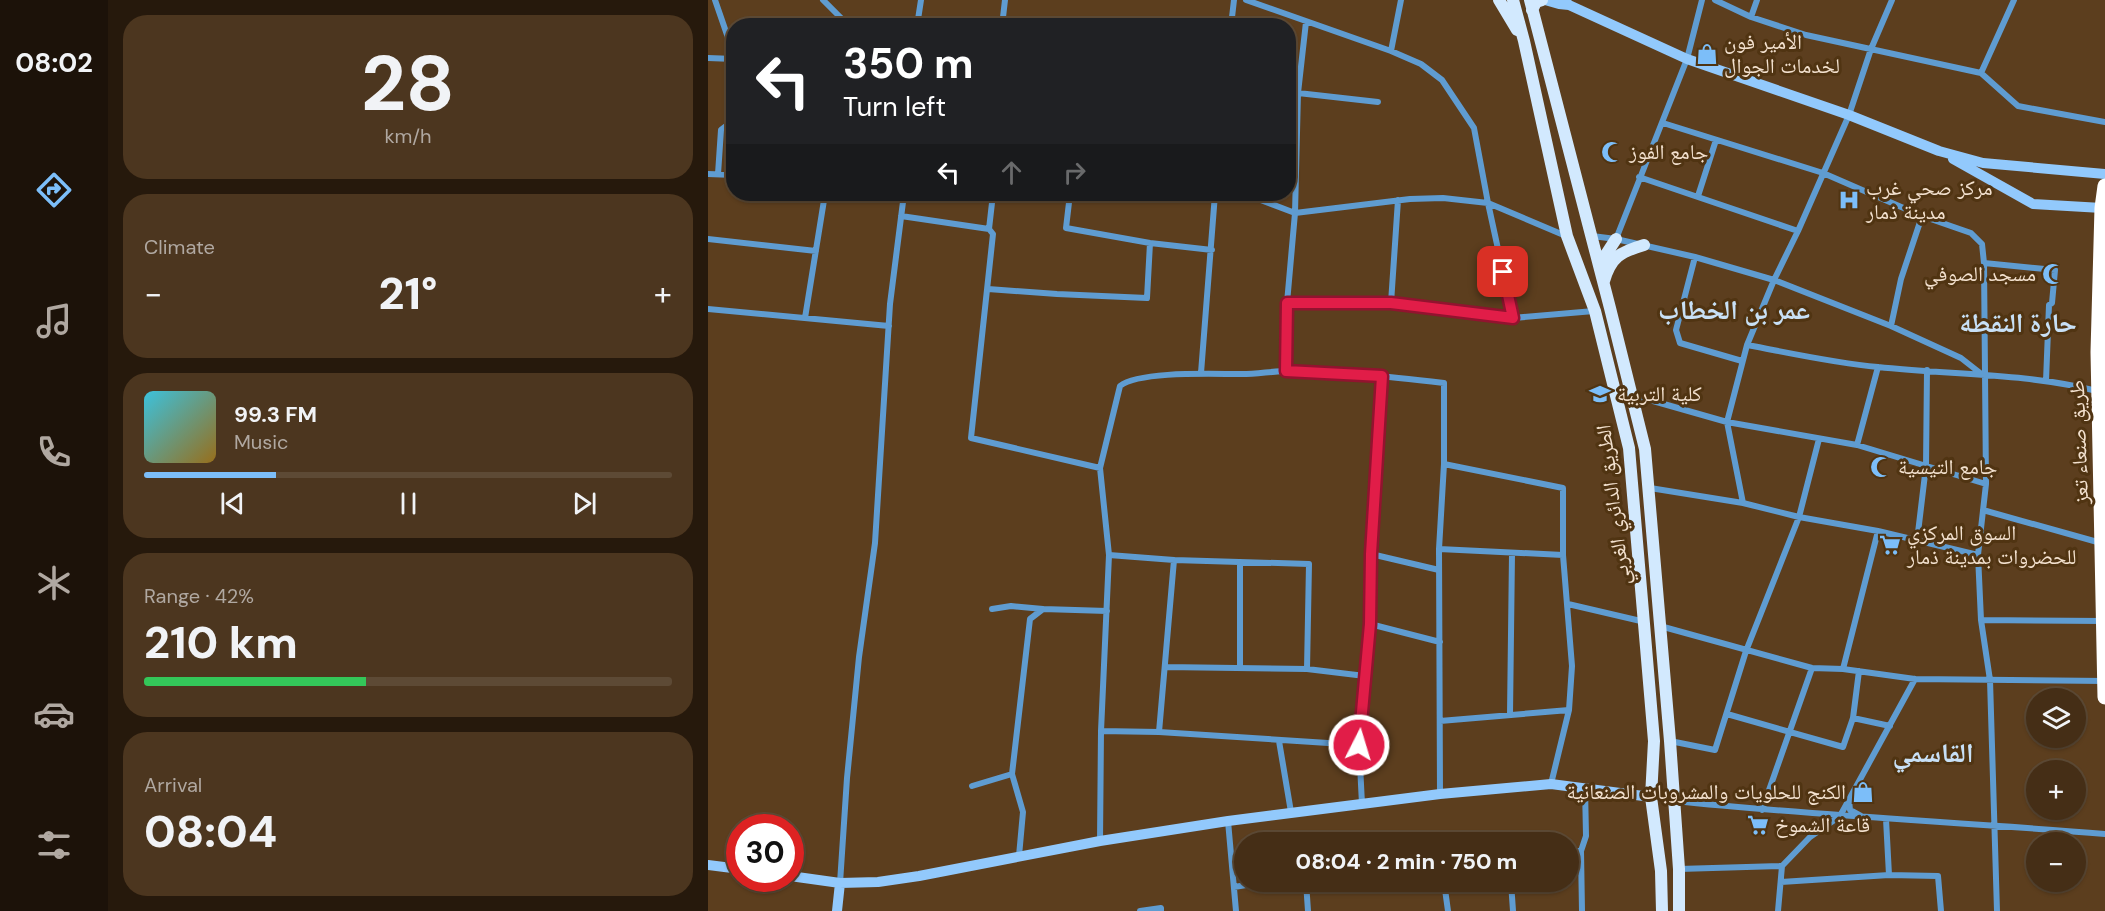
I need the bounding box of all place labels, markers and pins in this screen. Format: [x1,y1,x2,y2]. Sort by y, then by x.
place label: الأمير فون لخدمات الجوال [1724,28,1840,80]
shop icon: الأمير فون لخدمات الجوال [1695,42,1719,66]
place label: جامع الفوز [1628,138,1708,166]
mosque icon: جامع الفوز [1600,140,1624,164]
place label: مركز صحي غرب مدينة ذمار [1865,174,1993,226]
hospital icon: مركز صحي غرب مدينة ذمار [1837,188,1861,212]
pin [1477,246,1528,297]
place label: مسجد الصوفي [1924,260,2036,290]
mosque icon: مسجد الصوفي [2041,262,2065,286]
place label: كلية التربية [1617,380,1702,408]
school or university icon: كلية التربية [1588,382,1612,406]
place label: جامع التيسية [1898,453,1997,481]
mosque icon: جامع التيسية [1869,455,1893,479]
place label: السوق المركزي للحضروات بمدينة ذمار [1906,519,2077,571]
supermarket icon: السوق المركزي للحضروات بمدينة ذمار [1878,533,1902,557]
place label: الكنج للحلويات والمشروبات الصنعانية [1567,778,1846,806]
shop icon: الكنج للحلويات والمشروبات الصنعانية [1851,780,1875,804]
place label: قاعة الشموخ [1775,811,1870,839]
supermarket icon: قاعة الشموخ [1746,813,1770,837]

